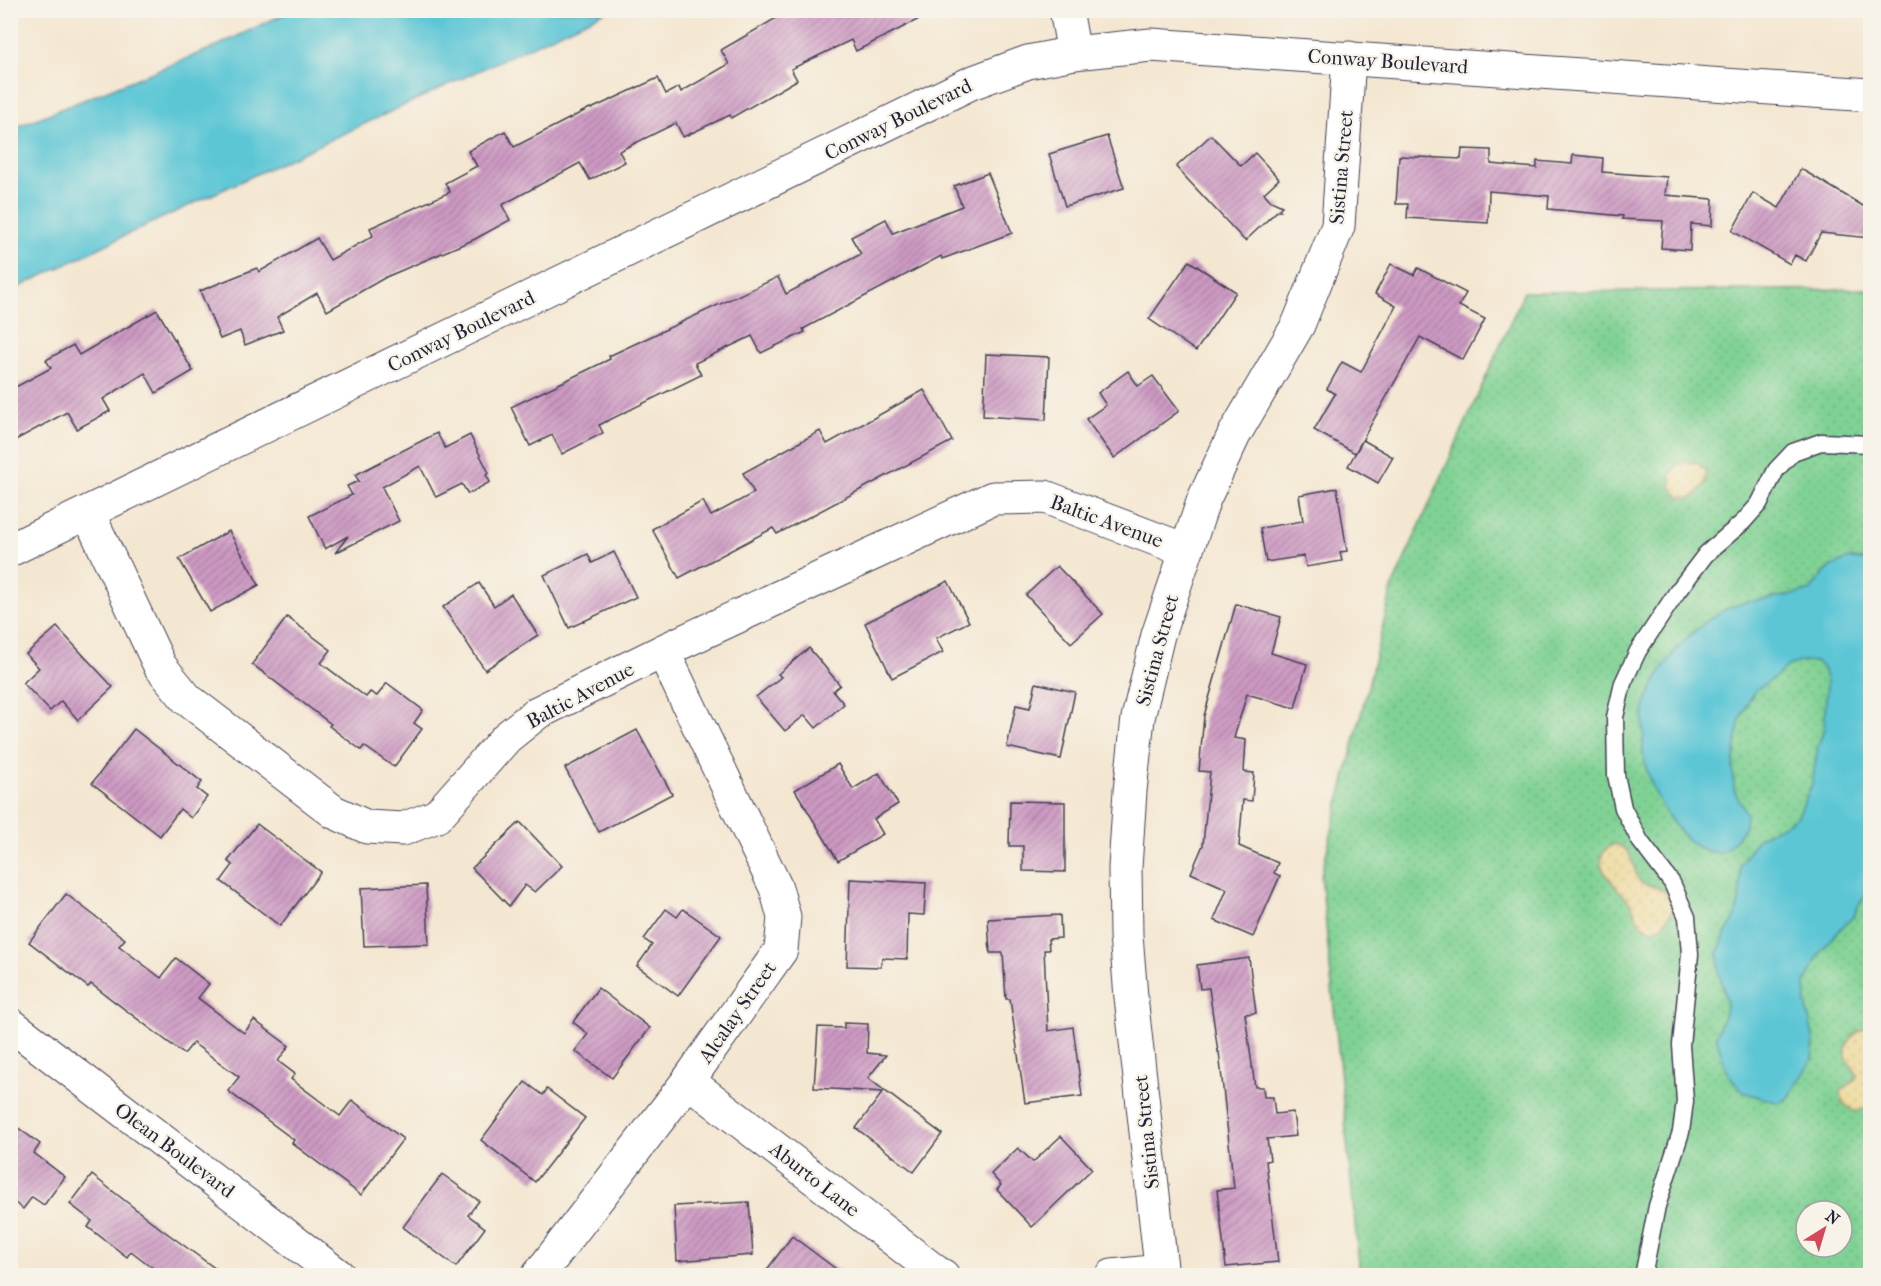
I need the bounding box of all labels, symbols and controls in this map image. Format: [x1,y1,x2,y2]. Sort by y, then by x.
street label: Conway Boulevard [1307,44,1470,79]
street label: Conway Boulevard [821,73,977,165]
street label: Sistina Street [1325,109,1358,225]
street label: Conway Boulevard [384,285,540,377]
street label: Baltic Avenue [1047,490,1166,553]
street label: Sistina Street [1132,592,1183,708]
street label: Baltic Avenue [523,657,638,733]
street label: Alcalay Street [693,957,781,1068]
street label: Sistina Street [1129,1074,1164,1190]
street label: Olean Boulevard [110,1098,240,1204]
street label: Aburto Lane [764,1137,864,1222]
north arrow [1794,1199,1854,1259]
text: N [1822,1206,1844,1229]

